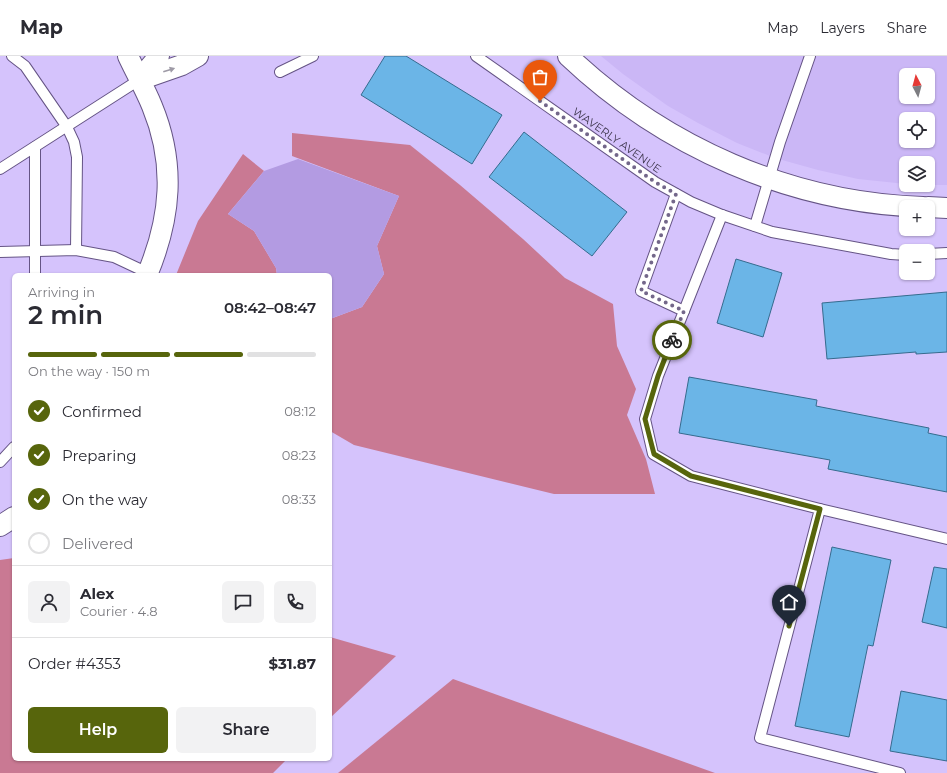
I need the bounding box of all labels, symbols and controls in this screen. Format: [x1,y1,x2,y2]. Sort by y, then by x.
text: Map [20,16,63,39]
text: Map [767,19,798,37]
text: Layers [820,19,865,37]
text: Share [887,19,927,37]
pin [523,60,557,101]
icon: bag [529,66,551,88]
one-way arrow [164,67,176,73]
north arrow [899,68,935,104]
map controls [899,68,935,280]
street label: WAVERLY AVENUE [570,104,664,176]
button: locate [899,112,935,148]
button: layers [899,156,935,192]
button: + [899,200,935,236]
button: − [899,244,935,280]
text: Arriving in [28,284,95,300]
text: 08:42–08:47 [224,298,316,317]
text: 2 min [28,299,103,331]
courier [652,320,692,360]
icon: bike [661,329,683,351]
text: On the way · 150 m [28,363,150,379]
icon: check [28,400,50,422]
text: Confirmed [62,402,142,421]
text: 08:12 [284,403,316,419]
icon: check [28,444,50,466]
text: Preparing [62,446,137,465]
text: 08:23 [282,447,316,463]
icon: check [28,488,50,510]
text: On the way [62,490,147,509]
text: 08:33 [282,491,316,507]
text: Delivered [62,534,134,553]
button: person [28,581,70,623]
button: chat [222,581,264,623]
button: phone [274,581,316,623]
text: Alex [80,584,114,603]
pin [772,585,806,626]
icon: home [778,591,800,613]
text: Courier · 4.8 [80,603,158,619]
text: Order #4353 [28,654,121,673]
text: $31.87 [268,654,316,673]
button: Help [28,707,168,753]
button: Share [176,707,316,753]

